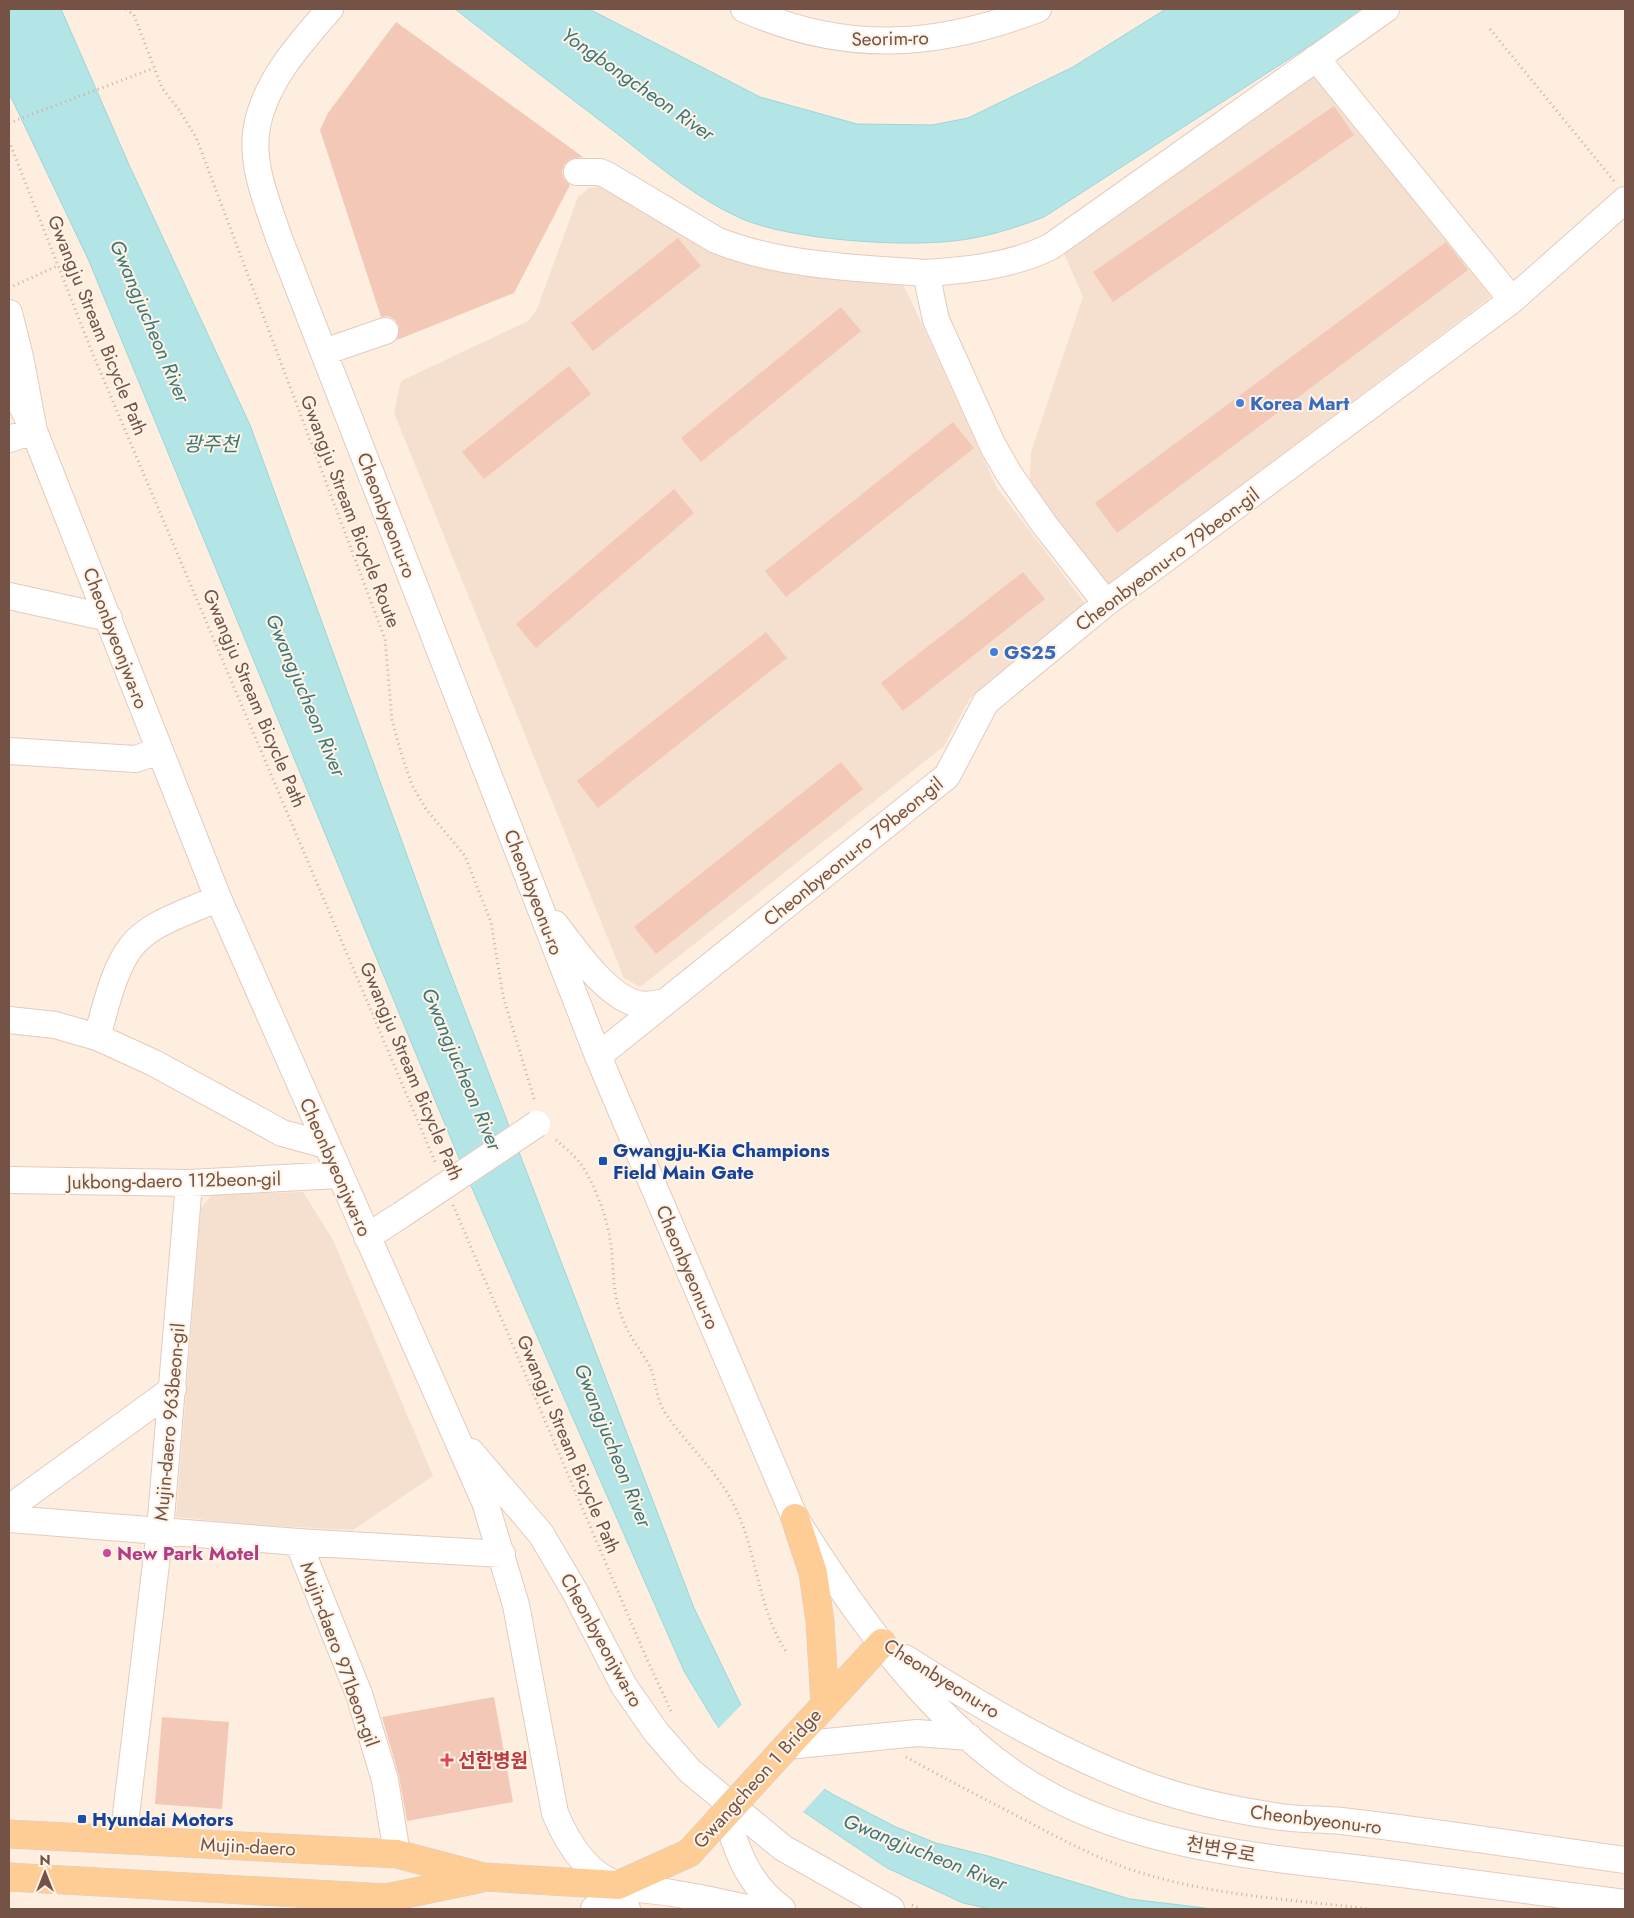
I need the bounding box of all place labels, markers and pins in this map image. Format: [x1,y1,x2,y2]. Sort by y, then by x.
place label: Korea Mart [1250,390,1349,417]
marker: Korea Mart [1234,397,1246,409]
place label: GS25 [1004,639,1056,666]
marker: GS25 [988,646,1000,658]
place label: Gwangju-Kia Champions Field Main Gate [613,1137,830,1186]
marker: Gwangju-Kia Champions Field Main Gate [597,1155,609,1167]
place label: New Park Motel [117,1540,259,1567]
marker: New Park Motel [101,1547,113,1559]
place label: 선한병원 [458,1747,528,1774]
marker: 선한병원 [440,1753,454,1767]
place label: Hyundai Motors [92,1806,234,1833]
marker: Hyundai Motors [76,1813,88,1825]

